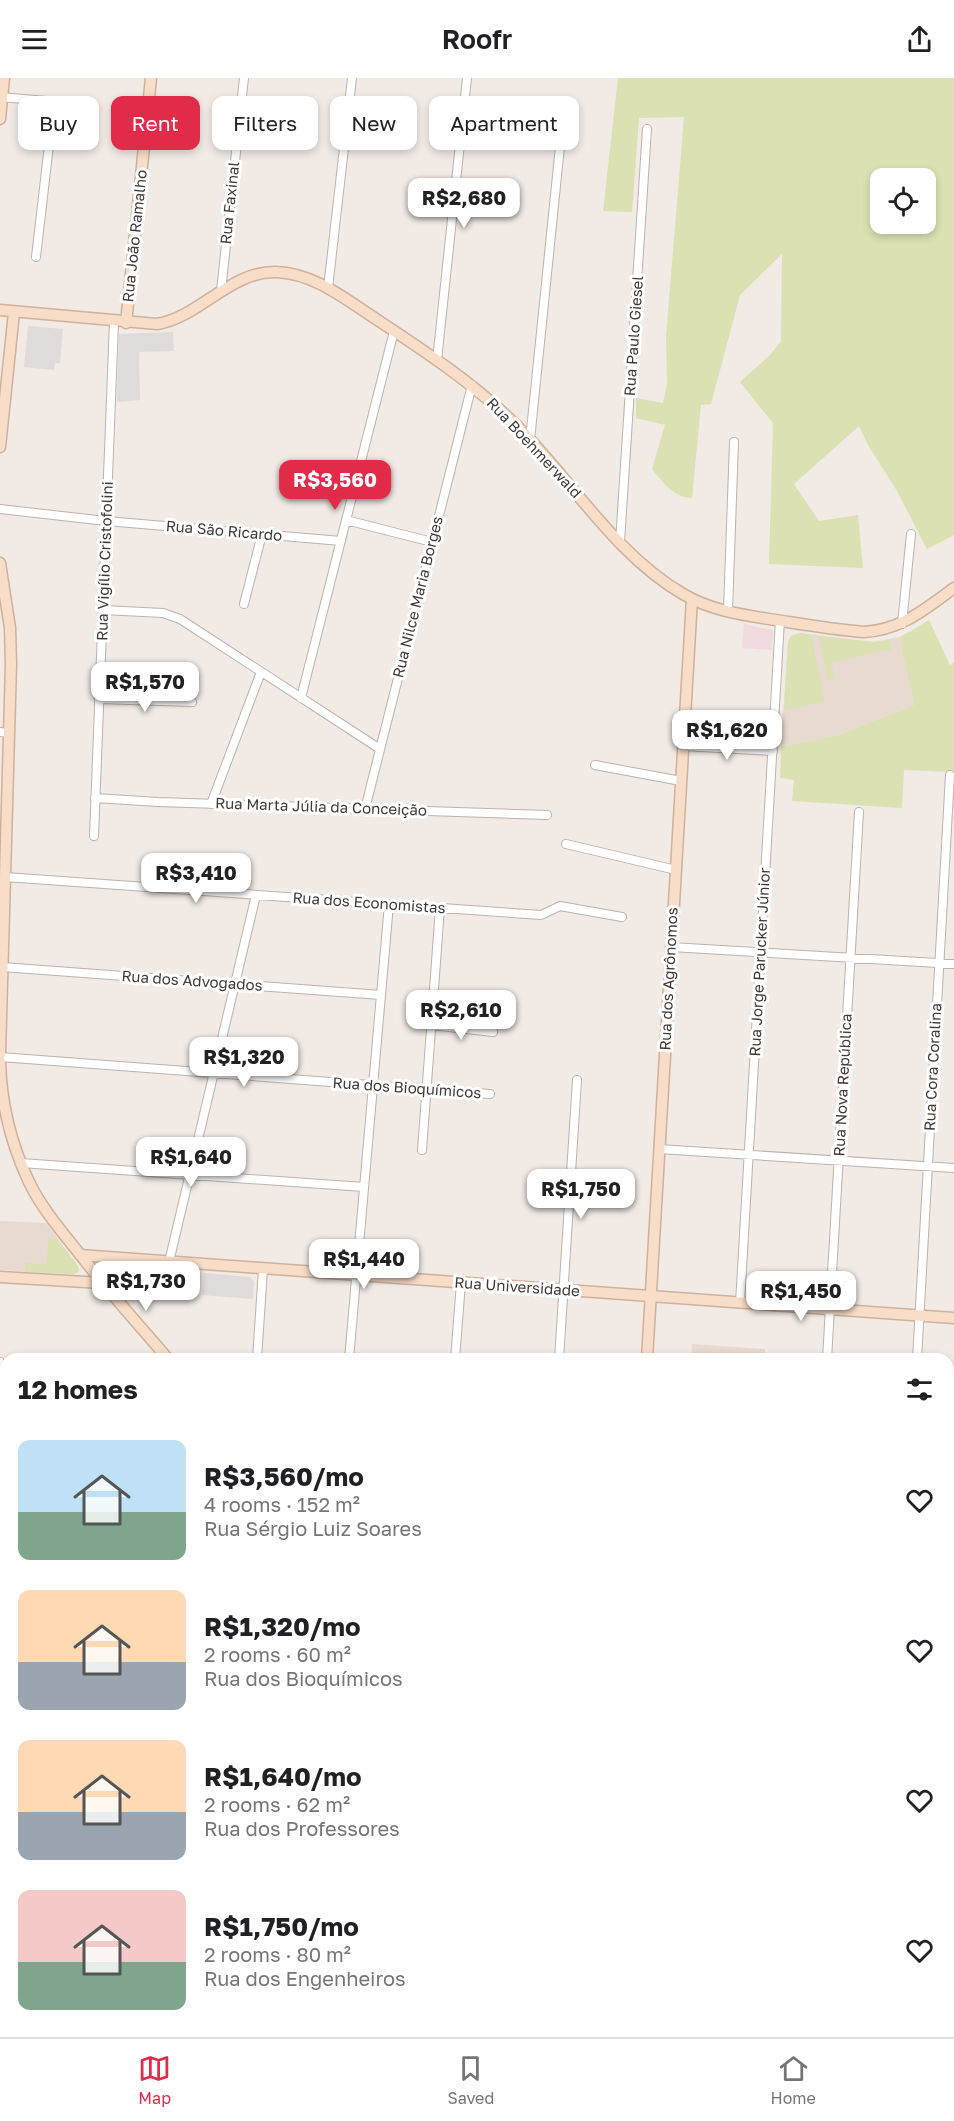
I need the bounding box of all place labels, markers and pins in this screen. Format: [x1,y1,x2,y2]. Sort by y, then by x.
pin: R$2,680 [409,178,519,229]
pin: R$3,560 [280,460,390,511]
pin: R$1,570 [90,662,200,713]
pin: R$1,620 [672,710,782,761]
pin: R$3,410 [141,853,251,904]
pin: R$2,610 [406,990,516,1041]
pin: R$1,320 [189,1037,299,1088]
pin: R$1,640 [136,1137,246,1188]
pin: R$1,750 [526,1169,636,1220]
pin: R$1,440 [309,1239,419,1290]
pin: R$1,730 [91,1261,201,1312]
pin: R$1,450 [746,1271,856,1322]

